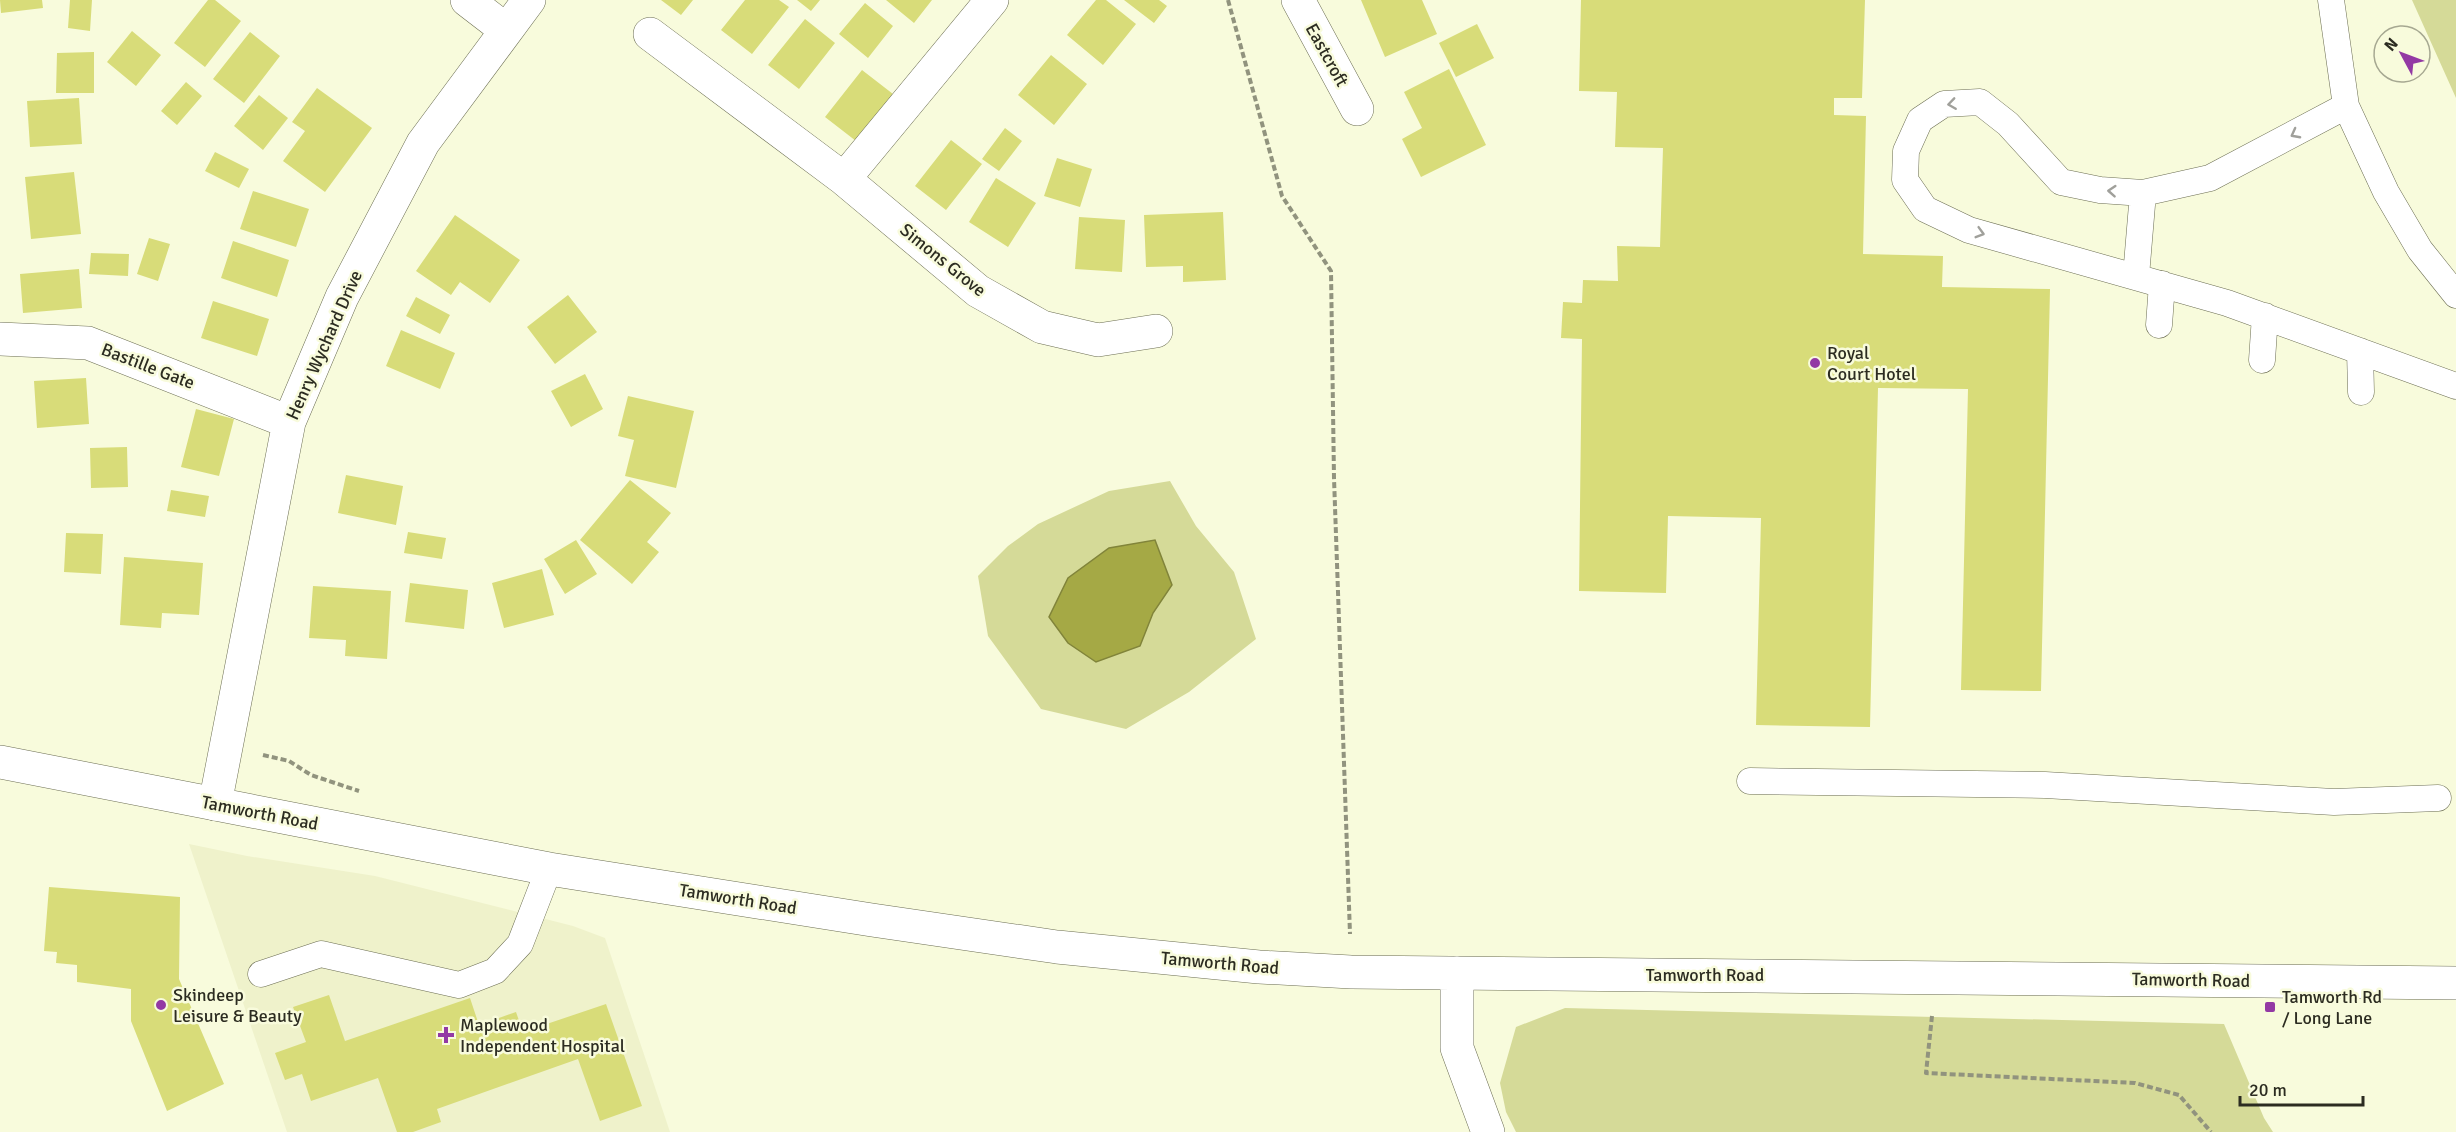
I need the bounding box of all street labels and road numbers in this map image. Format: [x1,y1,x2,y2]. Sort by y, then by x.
street label: Eastcroft [1301,20,1353,91]
street label: Simons Grove [896,219,990,301]
street label: Henry Wychard Drive [281,267,367,423]
street label: Bastille Gate [98,338,198,394]
street label: Tamworth Road [200,791,320,835]
street label: Tamworth Road [678,879,798,919]
street label: Tamworth Road [1160,947,1280,979]
street label: Tamworth Road [1646,964,1764,986]
street label: Tamworth Road [2132,968,2250,992]

